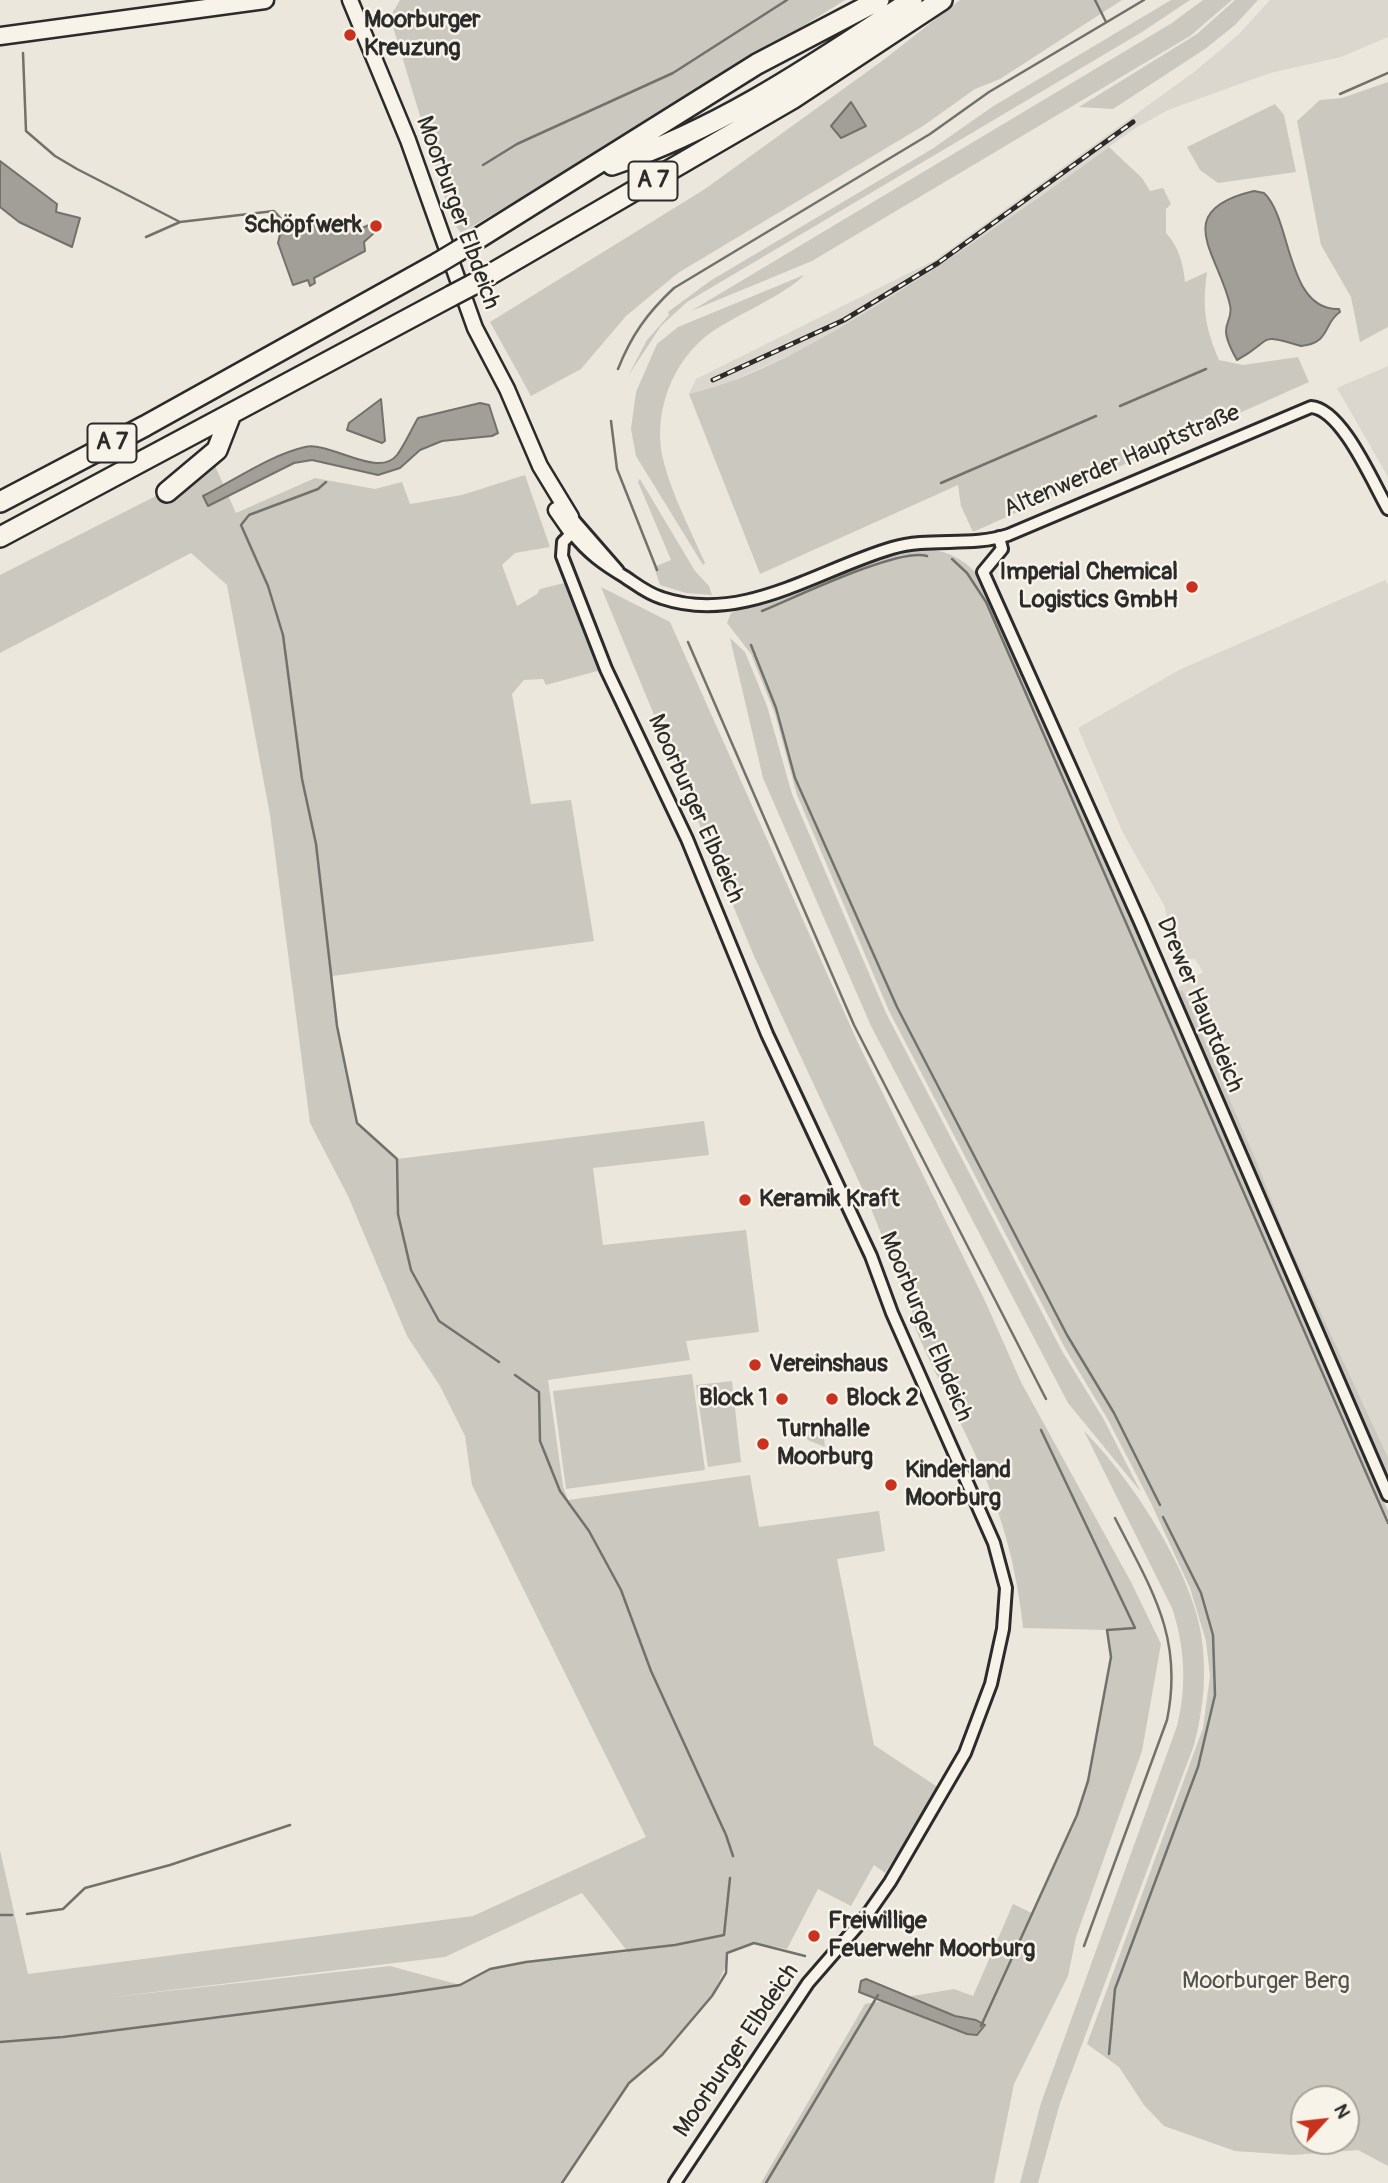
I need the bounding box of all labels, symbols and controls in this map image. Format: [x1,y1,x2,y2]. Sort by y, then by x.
place label: Moorburger Kreuzung [364,7,481,63]
marker: Moorburger Kreuzung [342,27,358,43]
street label: Moorburger Elbdeich [409,113,505,313]
road number: A 7 [628,162,678,200]
place label: Schöpfwerk [244,212,362,240]
marker: Schöpfwerk [368,218,384,234]
street label: Altenwerder Hauptstraße [1000,399,1244,525]
road number: A 7 [88,424,136,462]
place label: Imperial Chemical Logistics GmbH [1000,559,1178,615]
marker: Imperial Chemical Logistics GmbH [1184,579,1200,595]
street label: Moorburger Elbdeich [641,710,749,908]
street label: Drewer Hauptdeich [1149,913,1249,1097]
place label: Keramik Kraft [759,1186,899,1214]
marker: Keramik Kraft [737,1192,753,1208]
street label: Moorburger Elbdeich [872,1228,978,1426]
place label: Vereinshaus [769,1351,888,1379]
marker: Vereinshaus [747,1357,763,1373]
place label: Block 1 [699,1385,768,1413]
place label: Block 2 [846,1385,919,1413]
marker: Block 1 [774,1391,790,1407]
marker: Block 2 [824,1391,840,1407]
place label: Turnhalle Moorburg [777,1416,873,1472]
marker: Turnhalle Moorburg [755,1436,771,1452]
place label: Kinderland Moorburg [905,1457,1011,1513]
marker: Kinderland Moorburg [883,1477,899,1493]
place label: Freiwillige Feuerwehr Moorburg [828,1908,1035,1964]
marker: Freiwillige Feuerwehr Moorburg [806,1928,822,1944]
street label: Moorburger Elbdeich [668,1959,806,2143]
park label: Moorburger Berg [1182,1968,1350,1996]
north arrow [1290,2085,1360,2155]
text: N [1328,2100,1356,2123]

